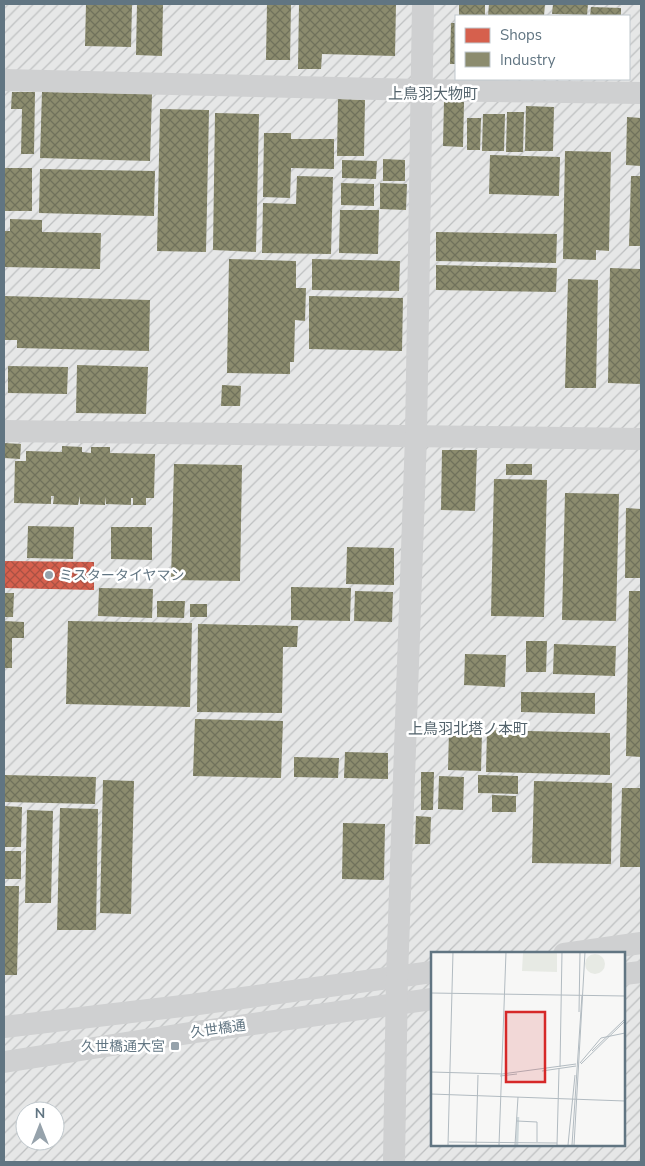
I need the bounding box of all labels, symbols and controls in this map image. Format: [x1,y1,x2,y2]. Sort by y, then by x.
legend [455,15,630,80]
text: Shops [500,25,542,45]
text: Industry [500,50,556,70]
district label: 上鳥羽大物町 [388,84,478,104]
place label: ミスタータイヤマン [59,566,185,585]
marker: ミスタータイヤマン [43,569,55,581]
district label: 上鳥羽北塔ノ本町 [408,719,528,739]
inset map [431,952,625,1146]
street label: 久世橋通 [189,1016,247,1042]
place label: 久世橋通大宮 [81,1037,165,1056]
marker: 久世橋通大宮 [169,1040,181,1052]
north arrow [15,1101,65,1151]
text: N [35,1104,45,1123]

